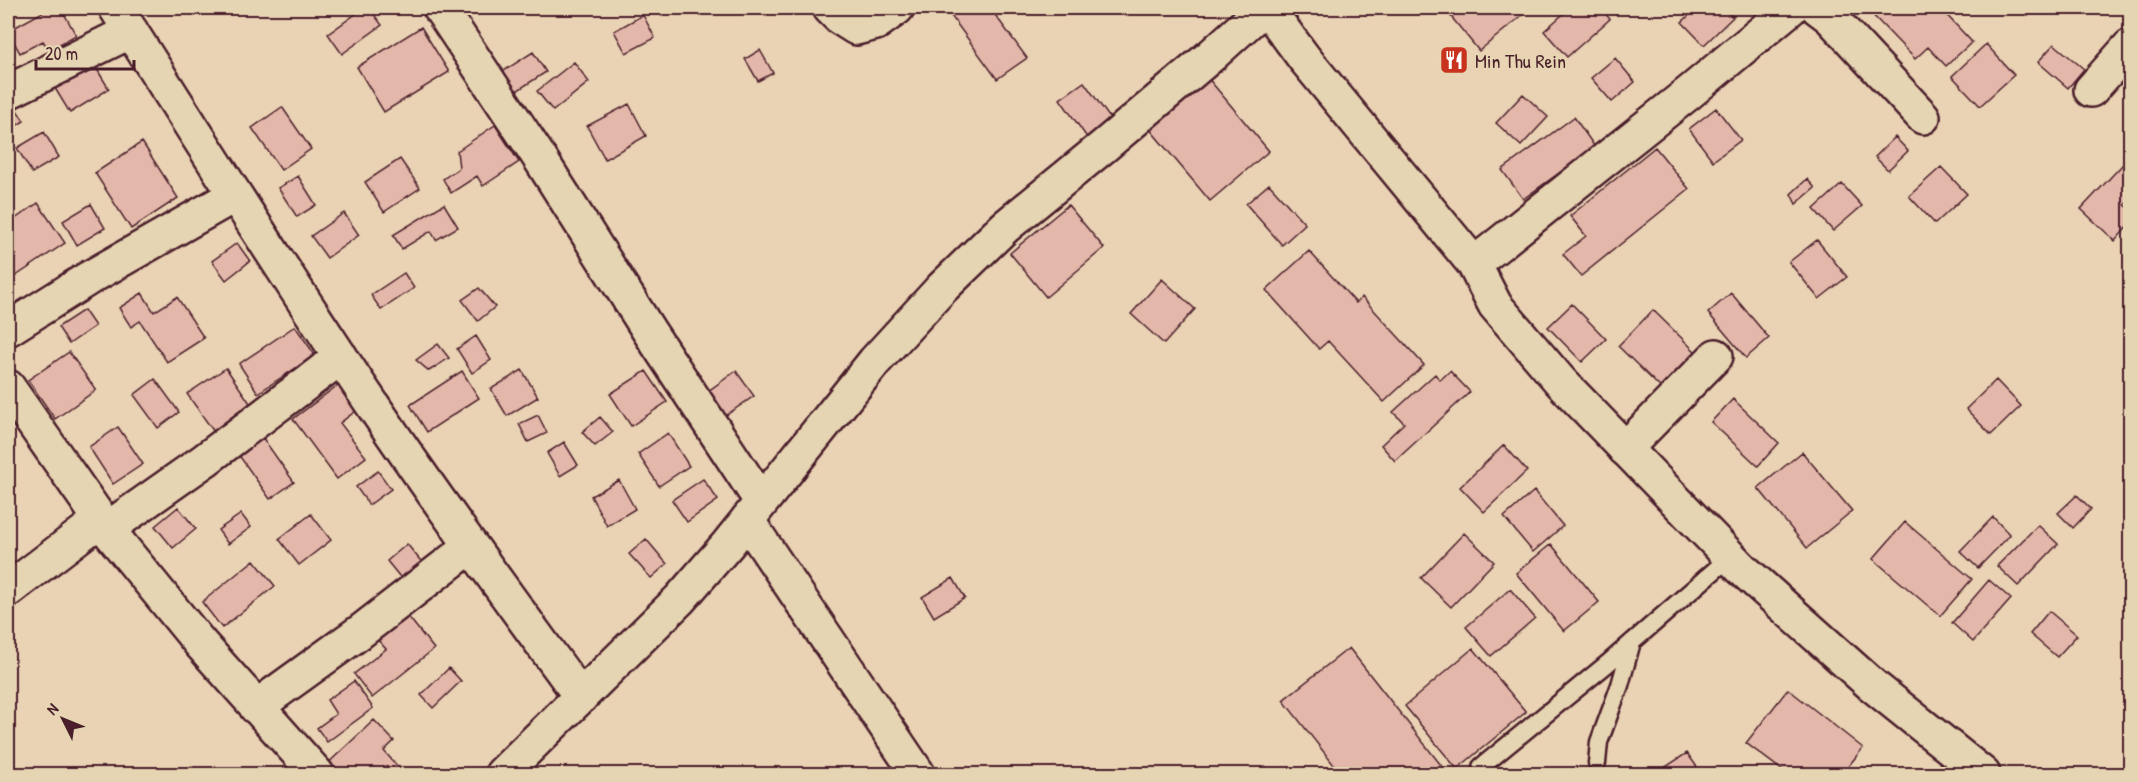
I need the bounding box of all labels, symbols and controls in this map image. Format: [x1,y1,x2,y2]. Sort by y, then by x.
scale bar [36,33,134,71]
text: 20 m [45,41,78,66]
restaurant icon: Min Thu Rein [1438,44,1470,76]
place label: Min Thu Rein [1475,47,1566,74]
north arrow [33,689,93,749]
text: N [41,698,63,719]

